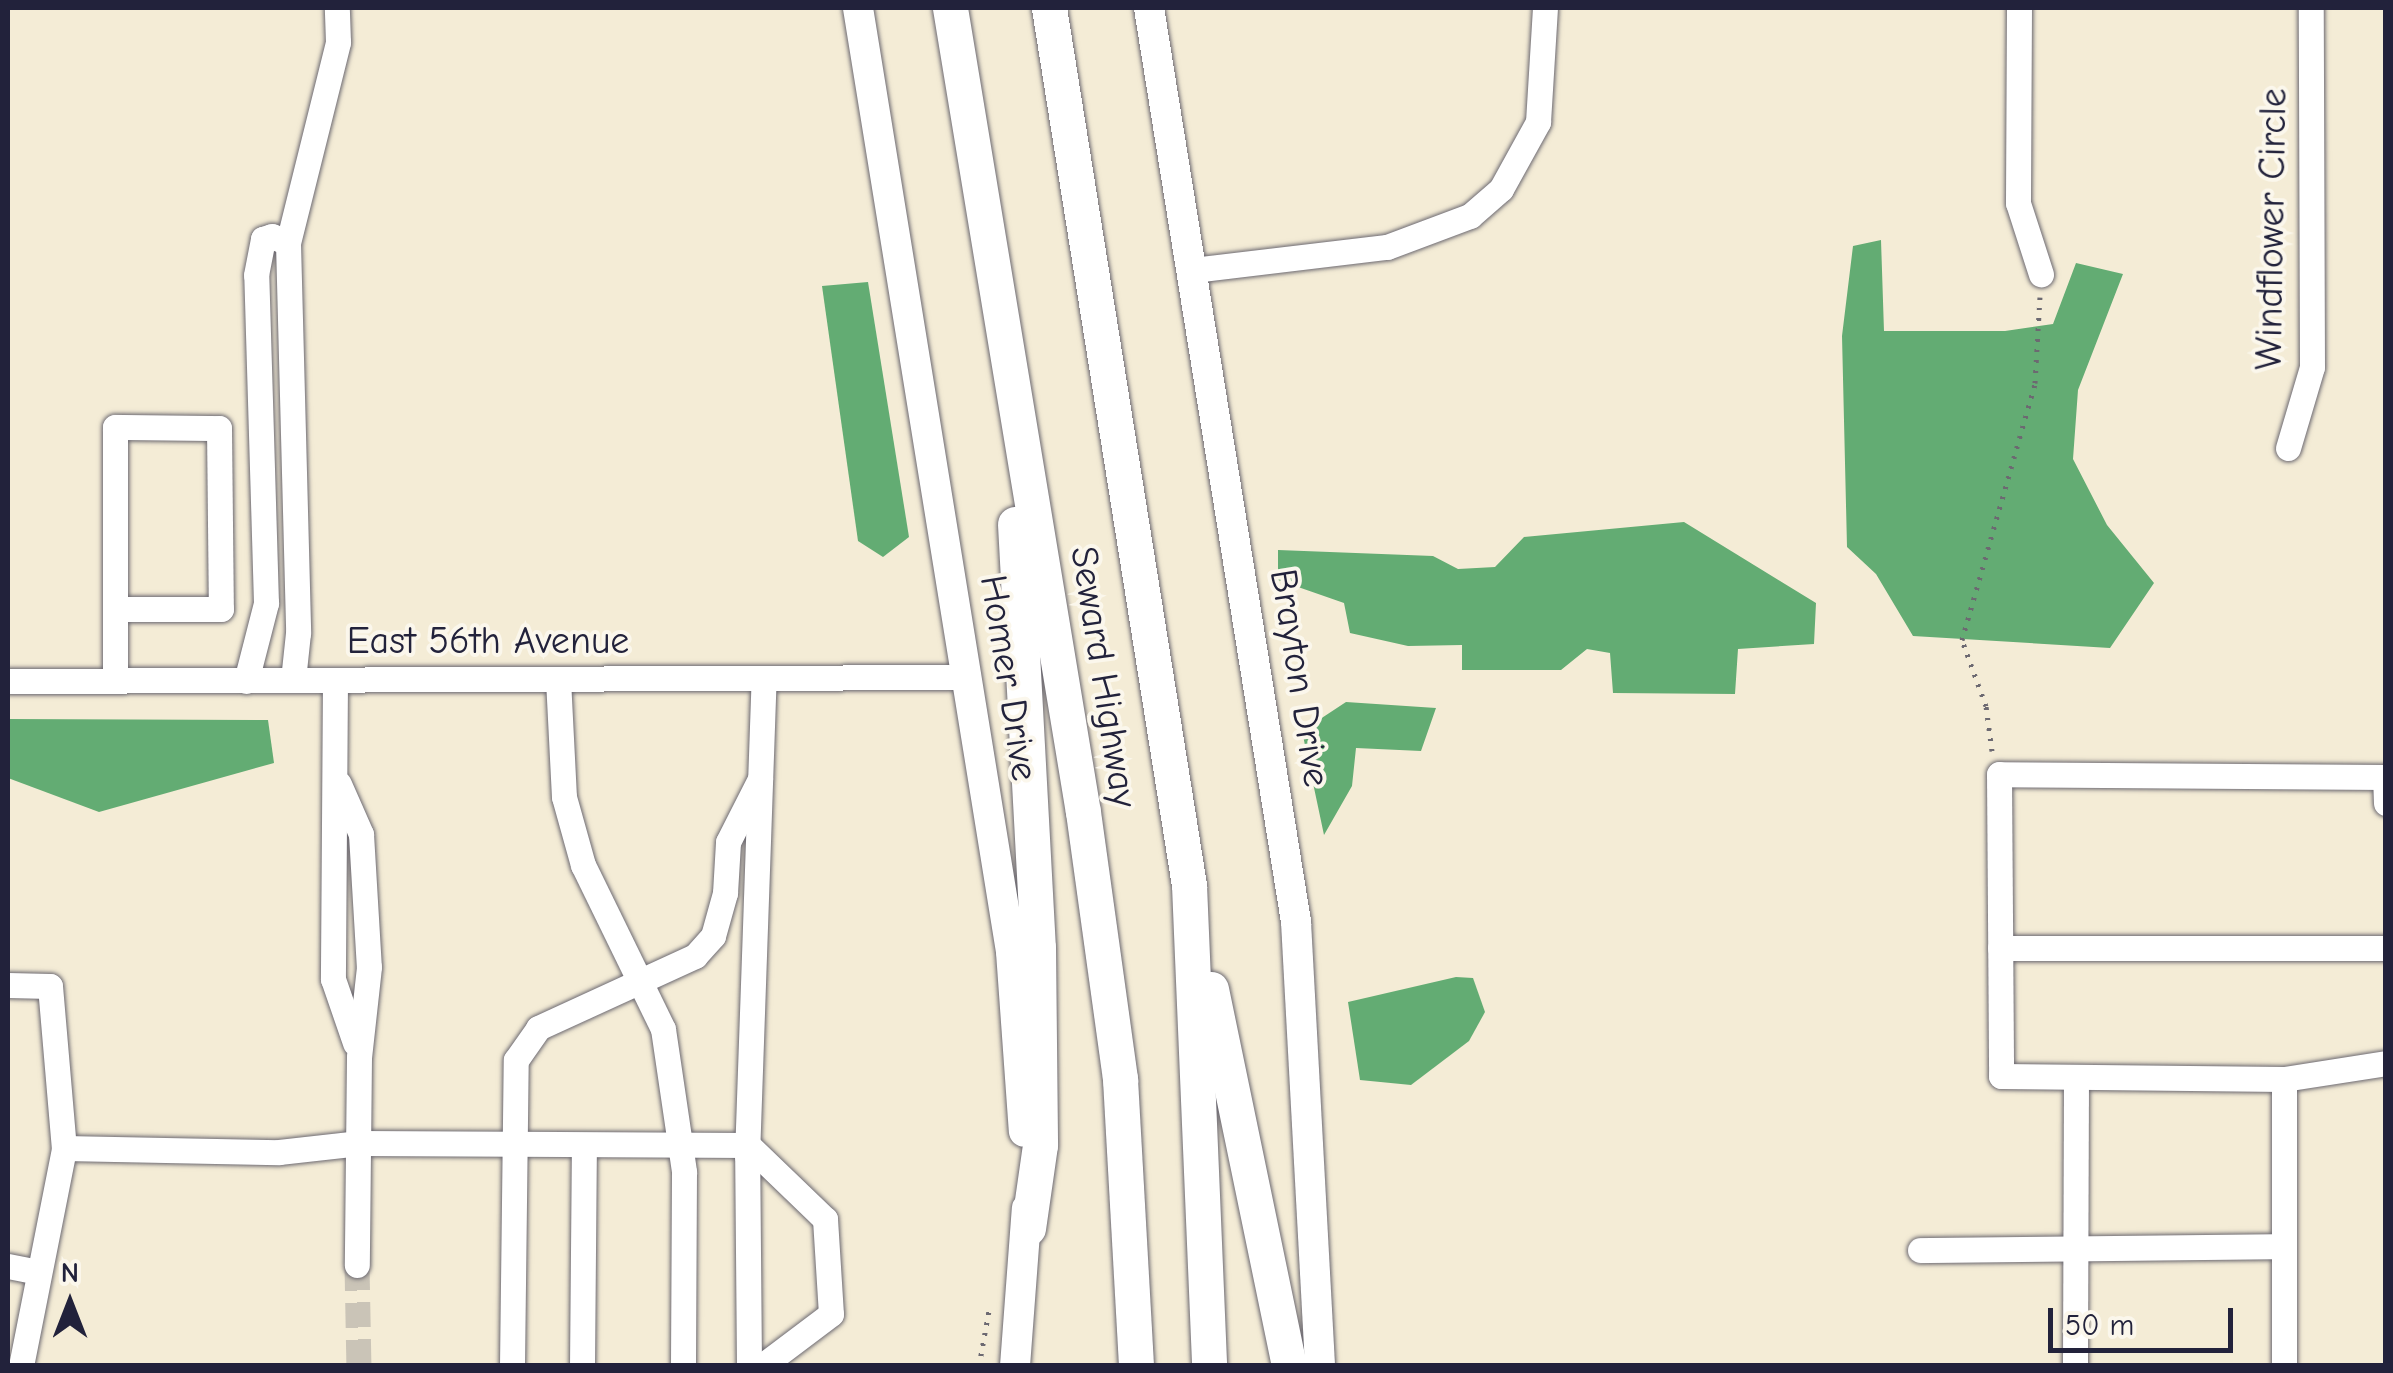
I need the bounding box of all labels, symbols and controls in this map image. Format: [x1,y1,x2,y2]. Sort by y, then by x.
street label: Windflower Circle [2247,88,2297,370]
street label: Seward Highway [1060,543,1146,811]
street label: Brayton Drive [1259,566,1339,790]
street label: Homer Drive [969,572,1047,784]
street label: East 56th Avenue [347,619,629,665]
north arrow [20,1253,120,1353]
text: N [61,1257,79,1289]
scale bar [2053,1288,2238,1350]
text: 50 m [2065,1308,2134,1343]

